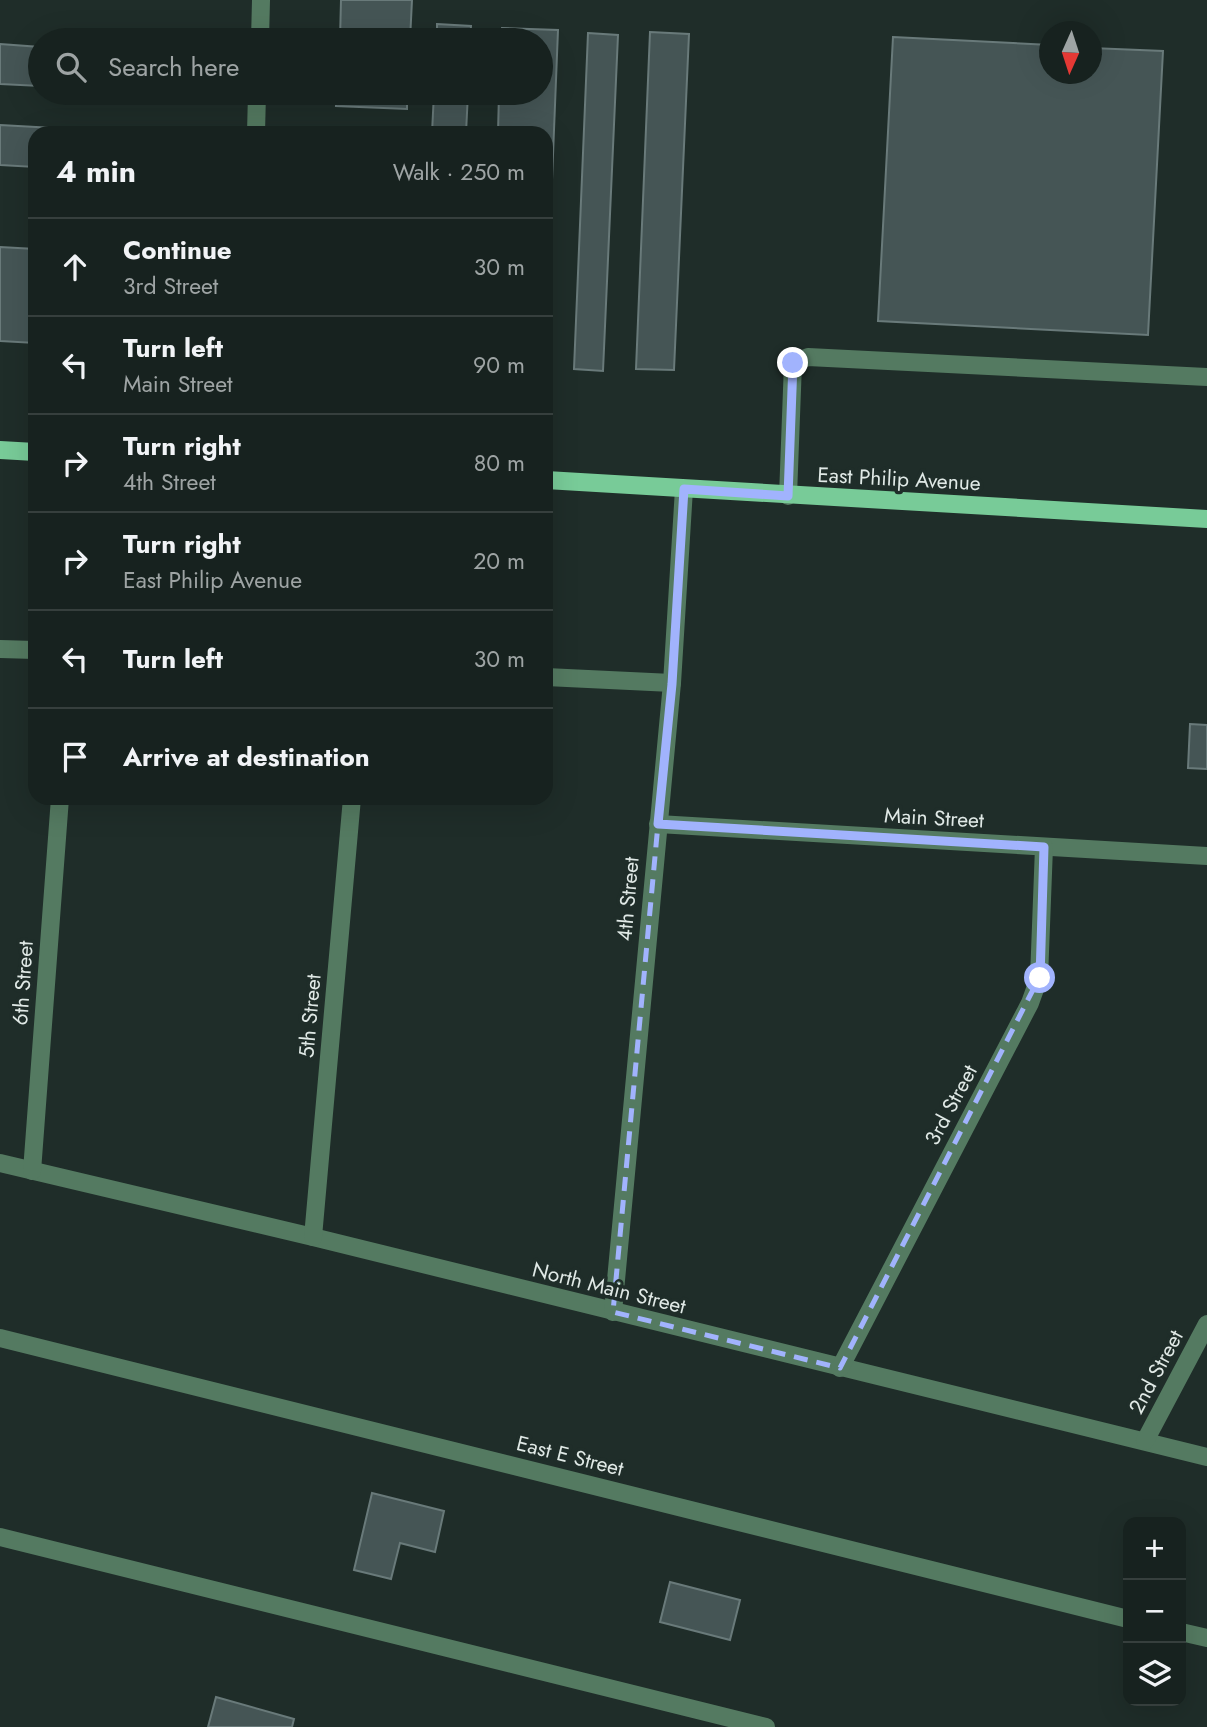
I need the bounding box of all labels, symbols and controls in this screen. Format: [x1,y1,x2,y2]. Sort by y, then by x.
north arrow [1039,21,1102,84]
search box [28,28,553,105]
icon: search [52,48,90,86]
text: Search here [108,48,240,86]
text: 4 min [56,150,136,193]
text: Walk · 250 m [393,155,525,189]
text: Continue [123,231,232,269]
icon: ahead [56,248,94,286]
text: 30 m [474,250,525,284]
text: 3rd Street [123,269,218,303]
text: Turn left [123,329,223,367]
icon: left [56,346,94,384]
route end [777,347,808,378]
text: 90 m [473,348,525,382]
text: Main Street [123,367,233,401]
text: Turn right [123,427,241,465]
icon: right [56,444,94,482]
text: 80 m [474,446,525,480]
street label: East Philip Avenue [817,460,982,498]
text: 4th Street [123,465,216,499]
text: Turn right [123,525,241,563]
icon: right [56,542,94,580]
text: 20 m [473,544,525,578]
text: East Philip Avenue [123,563,302,597]
icon: left [56,640,94,678]
text: Turn left [123,640,223,678]
text: 30 m [474,642,525,676]
icon: arrive [56,738,94,776]
text: Arrive at destination [123,738,370,776]
street label: Main Street [883,800,985,836]
street label: 4th Street [609,855,647,943]
street label: 6th Street [5,940,41,1026]
route start [1024,962,1055,993]
street label: 5th Street [291,973,329,1059]
street label: 3rd Street [917,1060,985,1150]
street label: North Main Street [529,1254,689,1322]
street label: 2nd Street [1121,1325,1191,1419]
street label: East E Street [513,1428,627,1484]
map controls [1123,1517,1186,1706]
button: + [1123,1517,1186,1580]
button: − [1123,1580,1186,1643]
button: layers [1123,1643,1186,1706]

